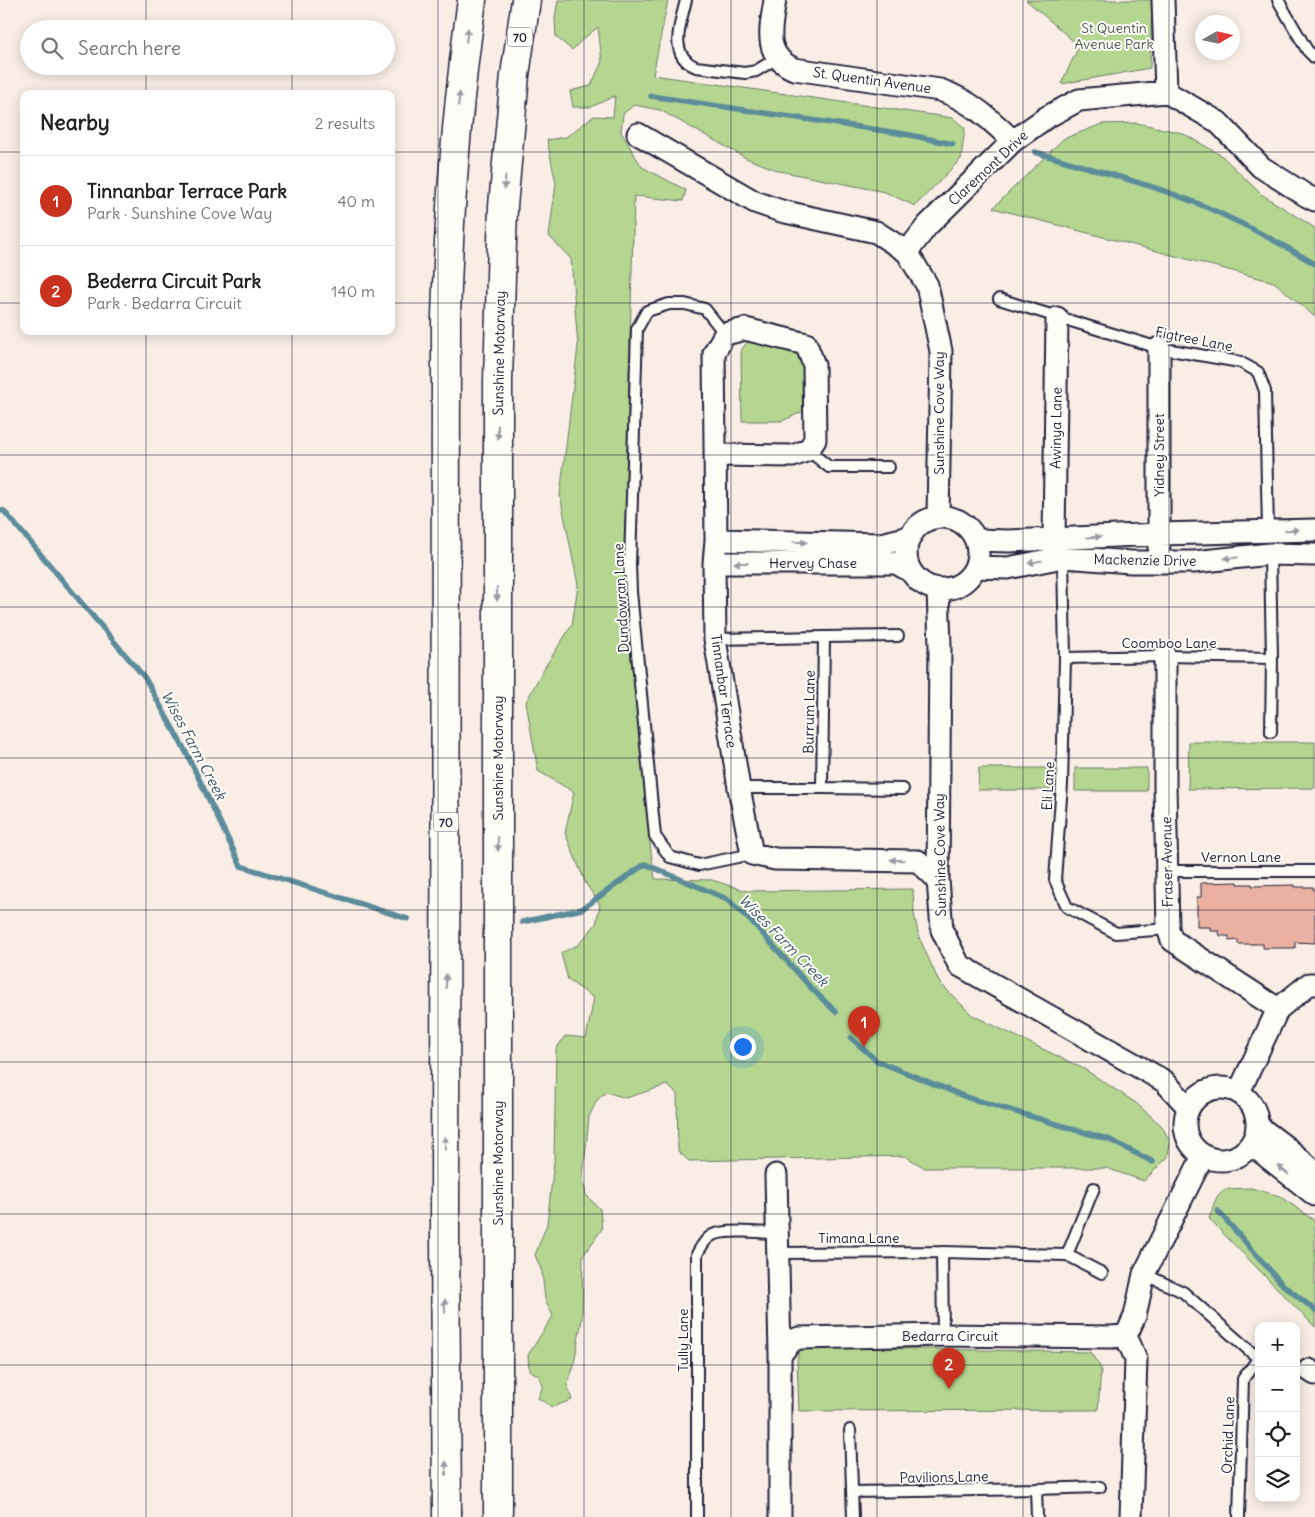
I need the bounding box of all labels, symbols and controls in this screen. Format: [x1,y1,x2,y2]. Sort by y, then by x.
north arrow [1195,15,1240,60]
park label: St Quentin Avenue Park [1074,19,1154,53]
search box [20,20,395,75]
one-way arrow [464,26,472,42]
road number: 70 [508,28,532,46]
icon: search [38,34,66,62]
text: Search here [78,36,181,60]
street label: St. Quentin Avenue [812,63,932,97]
one-way arrow [455,90,463,106]
text: Nearby [40,109,110,136]
text: 2 results [315,113,375,133]
street label: Claremont Drive [944,126,1032,210]
one-way arrow [501,174,509,190]
text: Tinnanbar Terrace Park [87,179,287,203]
text: 1 [53,191,59,211]
text: 40 m [337,191,375,211]
text: Park · Sunshine Cove Way [87,203,272,223]
text: Bederra Circuit Park [87,269,261,293]
text: 2 [52,281,60,301]
text: 140 m [331,281,375,301]
street label: Sunshine Motorway [489,290,509,416]
text: Park · Bedarra Circuit [87,293,242,313]
street label: Figtree Lane [1154,323,1234,355]
street label: Sunshine Cove Way [930,351,948,475]
street label: Awinya Lane [1046,387,1066,469]
street label: Yidney Street [1150,413,1168,497]
one-way arrow [494,424,502,440]
one-way arrow [1284,526,1300,534]
one-way arrow [1087,533,1103,541]
one-way arrow [792,538,808,546]
street label: Dundowran Lane [609,543,633,653]
street label: Mackenzie Drive [1093,550,1197,570]
street label: Hervey Chase [769,554,857,572]
one-way arrow [1223,554,1239,562]
one-way arrow [1027,558,1043,566]
one-way arrow [732,559,748,567]
one-way arrow [493,587,501,603]
street label: Tinnanbar Terrace [707,633,741,749]
street label: Coomboo Lane [1121,634,1217,652]
street label: Burrum Lane [799,670,819,754]
water label: Wises Farm Creek [157,687,231,804]
street label: Sunshine Motorway [489,696,507,820]
street label: Eli Lane [1038,761,1058,811]
street label: Sunshine Cove Way [930,793,950,917]
road number: 70 [434,812,458,832]
street label: Fraser Avenue [1157,816,1177,908]
one-way arrow [494,837,502,853]
street label: Vernon Lane [1201,848,1281,866]
one-way arrow [888,856,904,864]
water label: Wises Farm Creek [735,890,834,991]
one-way arrow [442,973,450,989]
pin: 1 [848,1006,880,1047]
your location [730,1034,756,1060]
street label: Sunshine Motorway [489,1101,507,1225]
one-way arrow [441,1135,449,1151]
one-way arrow [1277,1164,1290,1175]
street label: Timana Lane [818,1229,900,1247]
one-way arrow [441,1298,449,1314]
street label: Tully Lane [674,1308,692,1372]
map controls [1255,1322,1300,1502]
button: + [1255,1322,1300,1367]
street label: Bedarra Circuit [902,1327,999,1345]
pin: 2 [933,1348,965,1389]
button: − [1255,1367,1300,1412]
street label: Orchid Lane [1218,1396,1238,1474]
button: locate [1255,1412,1300,1457]
button: layers [1255,1457,1300,1502]
one-way arrow [442,1460,450,1476]
street label: Pavilions Lane [899,1467,989,1487]

